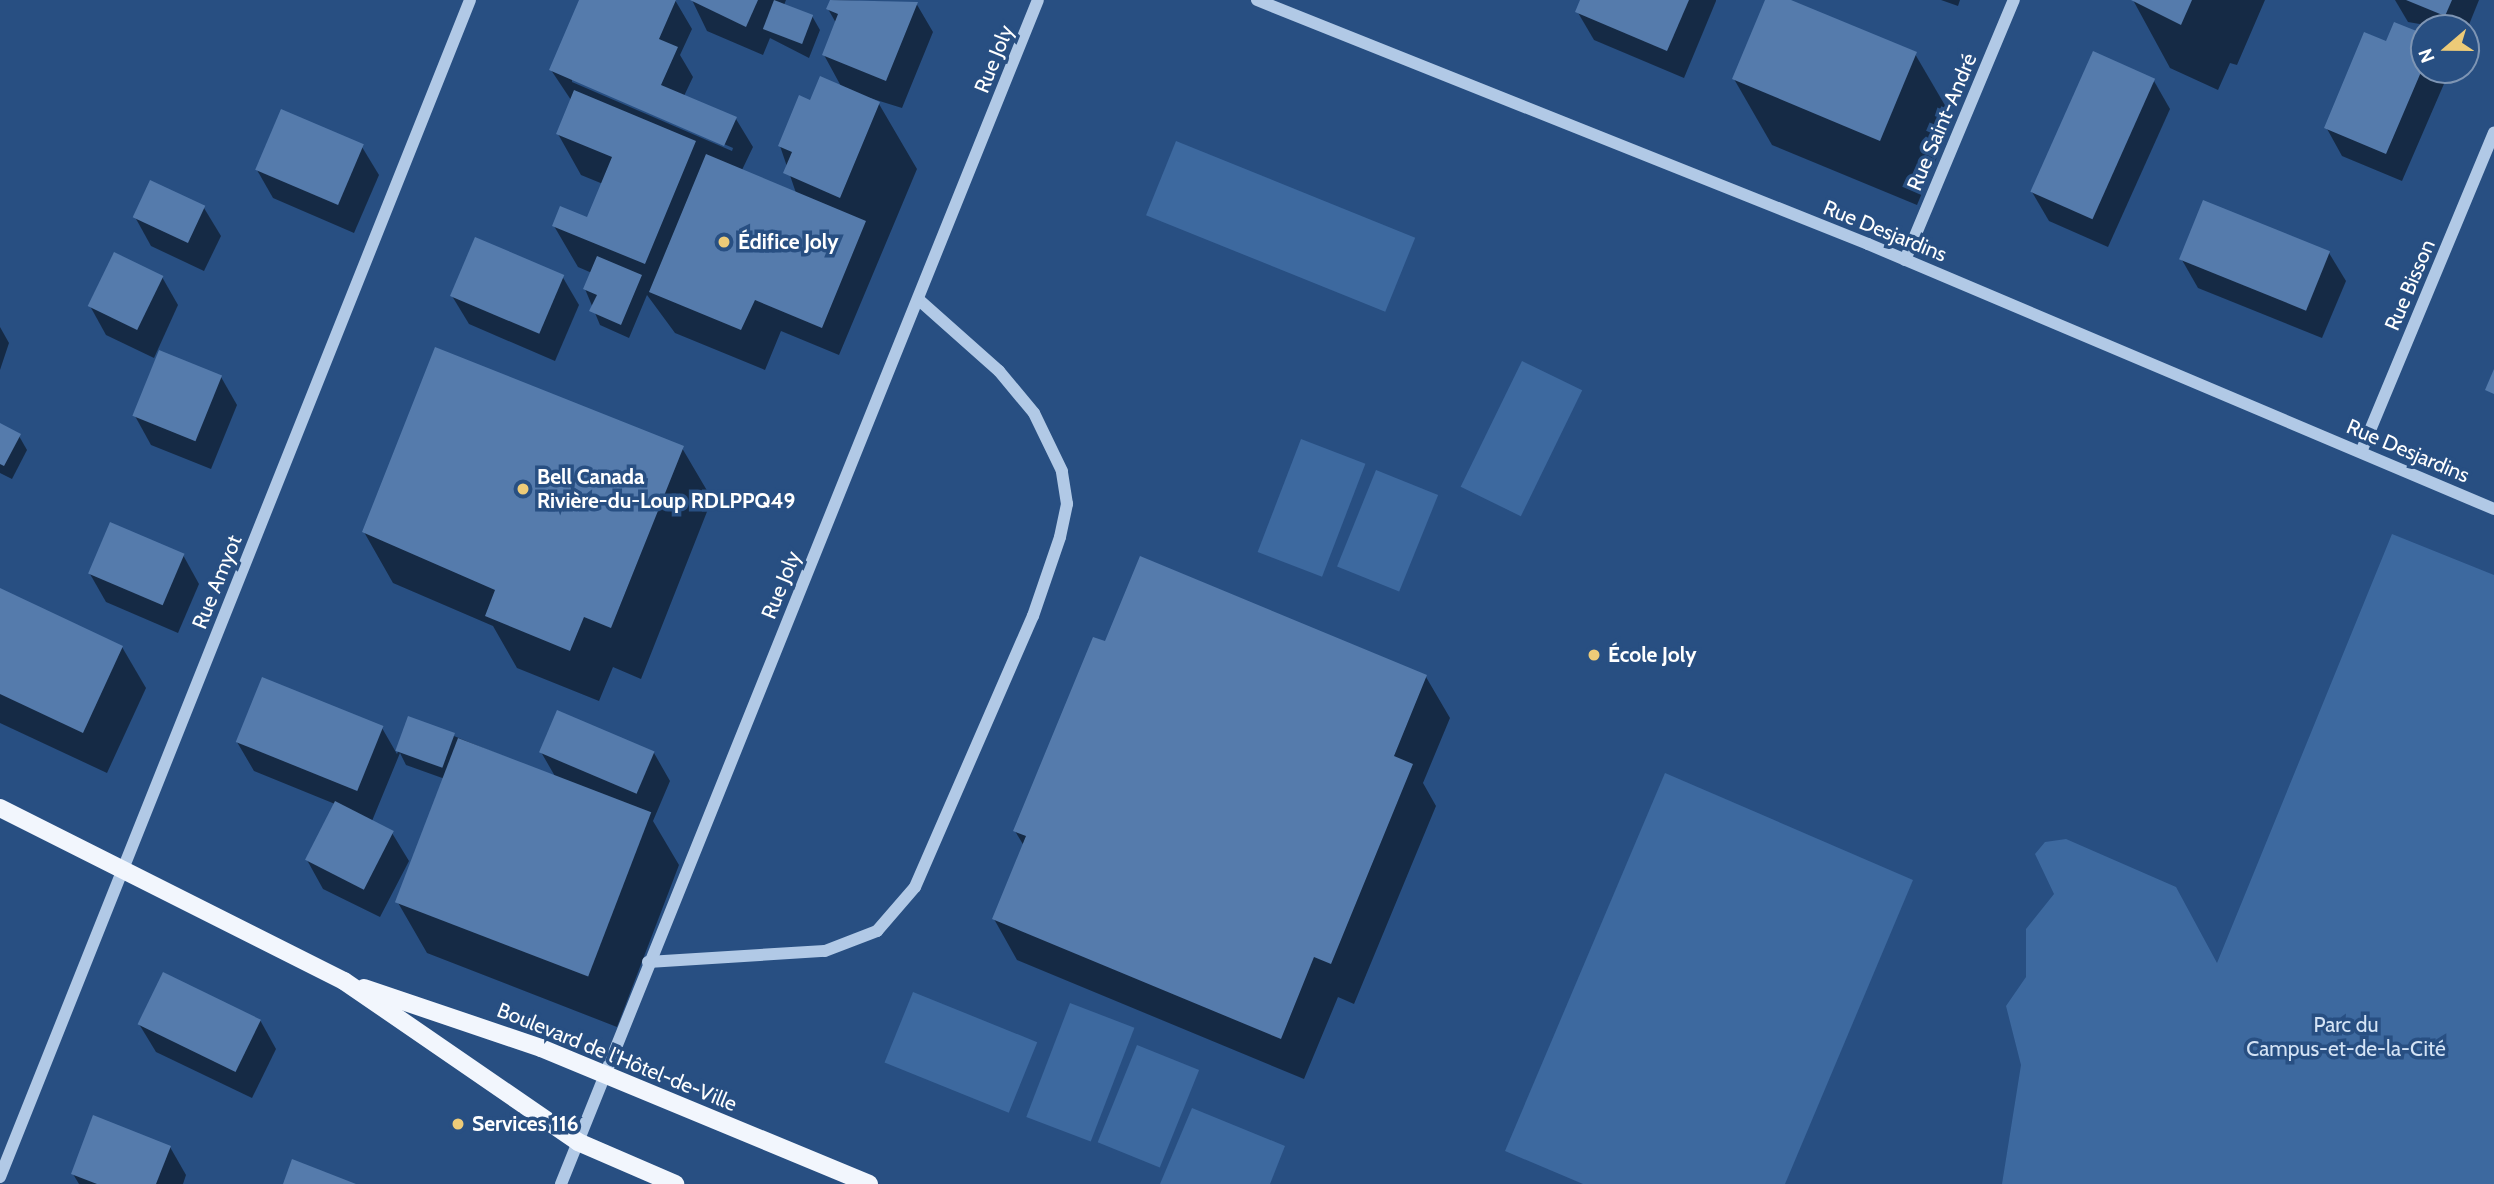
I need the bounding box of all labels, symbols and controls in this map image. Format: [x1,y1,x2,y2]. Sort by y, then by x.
north arrow [2410,14,2480,84]
street label: Rue Joly [969,21,1019,97]
text: N [2414,45,2440,66]
street label: Rue Saint-André [1902,50,1982,194]
street label: Rue Desjardins [1820,195,1950,267]
place label: Édifice Joly [738,229,838,255]
marker: Édifice Joly [716,234,732,250]
street label: Rue Bisson [2380,236,2440,334]
street label: Rue Desjardins [2343,414,2473,488]
place label: Bell Canada Rivière-du-Loup RDLPPQ49 [537,464,795,514]
marker: Bell Canada Rivière-du-Loup RDLPPQ49 [515,481,531,497]
street label: Rue Amyot [187,531,247,633]
street label: Rue Joly [756,547,806,623]
place label: École Joly [1608,642,1696,668]
marker: École Joly [1586,647,1602,663]
street label: Boulevard de l'Hôtel-de-Ville [493,997,741,1117]
park label: Parc du Campus-et-de-la-Cité [2246,1012,2446,1062]
place label: Services 116 [472,1111,579,1137]
marker: Services 116 [450,1116,466,1132]

